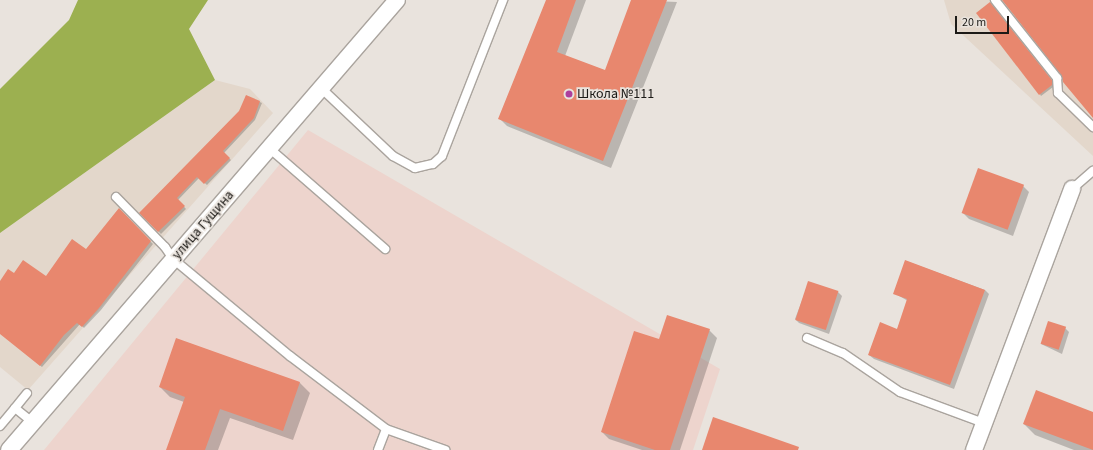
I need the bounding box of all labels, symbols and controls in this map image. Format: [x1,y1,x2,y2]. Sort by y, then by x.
scale bar [957,8,1011,34]
text: 20 m [962,14,986,31]
place label: Школа №111 [577,86,654,102]
marker: Школа №111 [564,89,574,99]
street label: улица Гущина [168,187,238,263]

